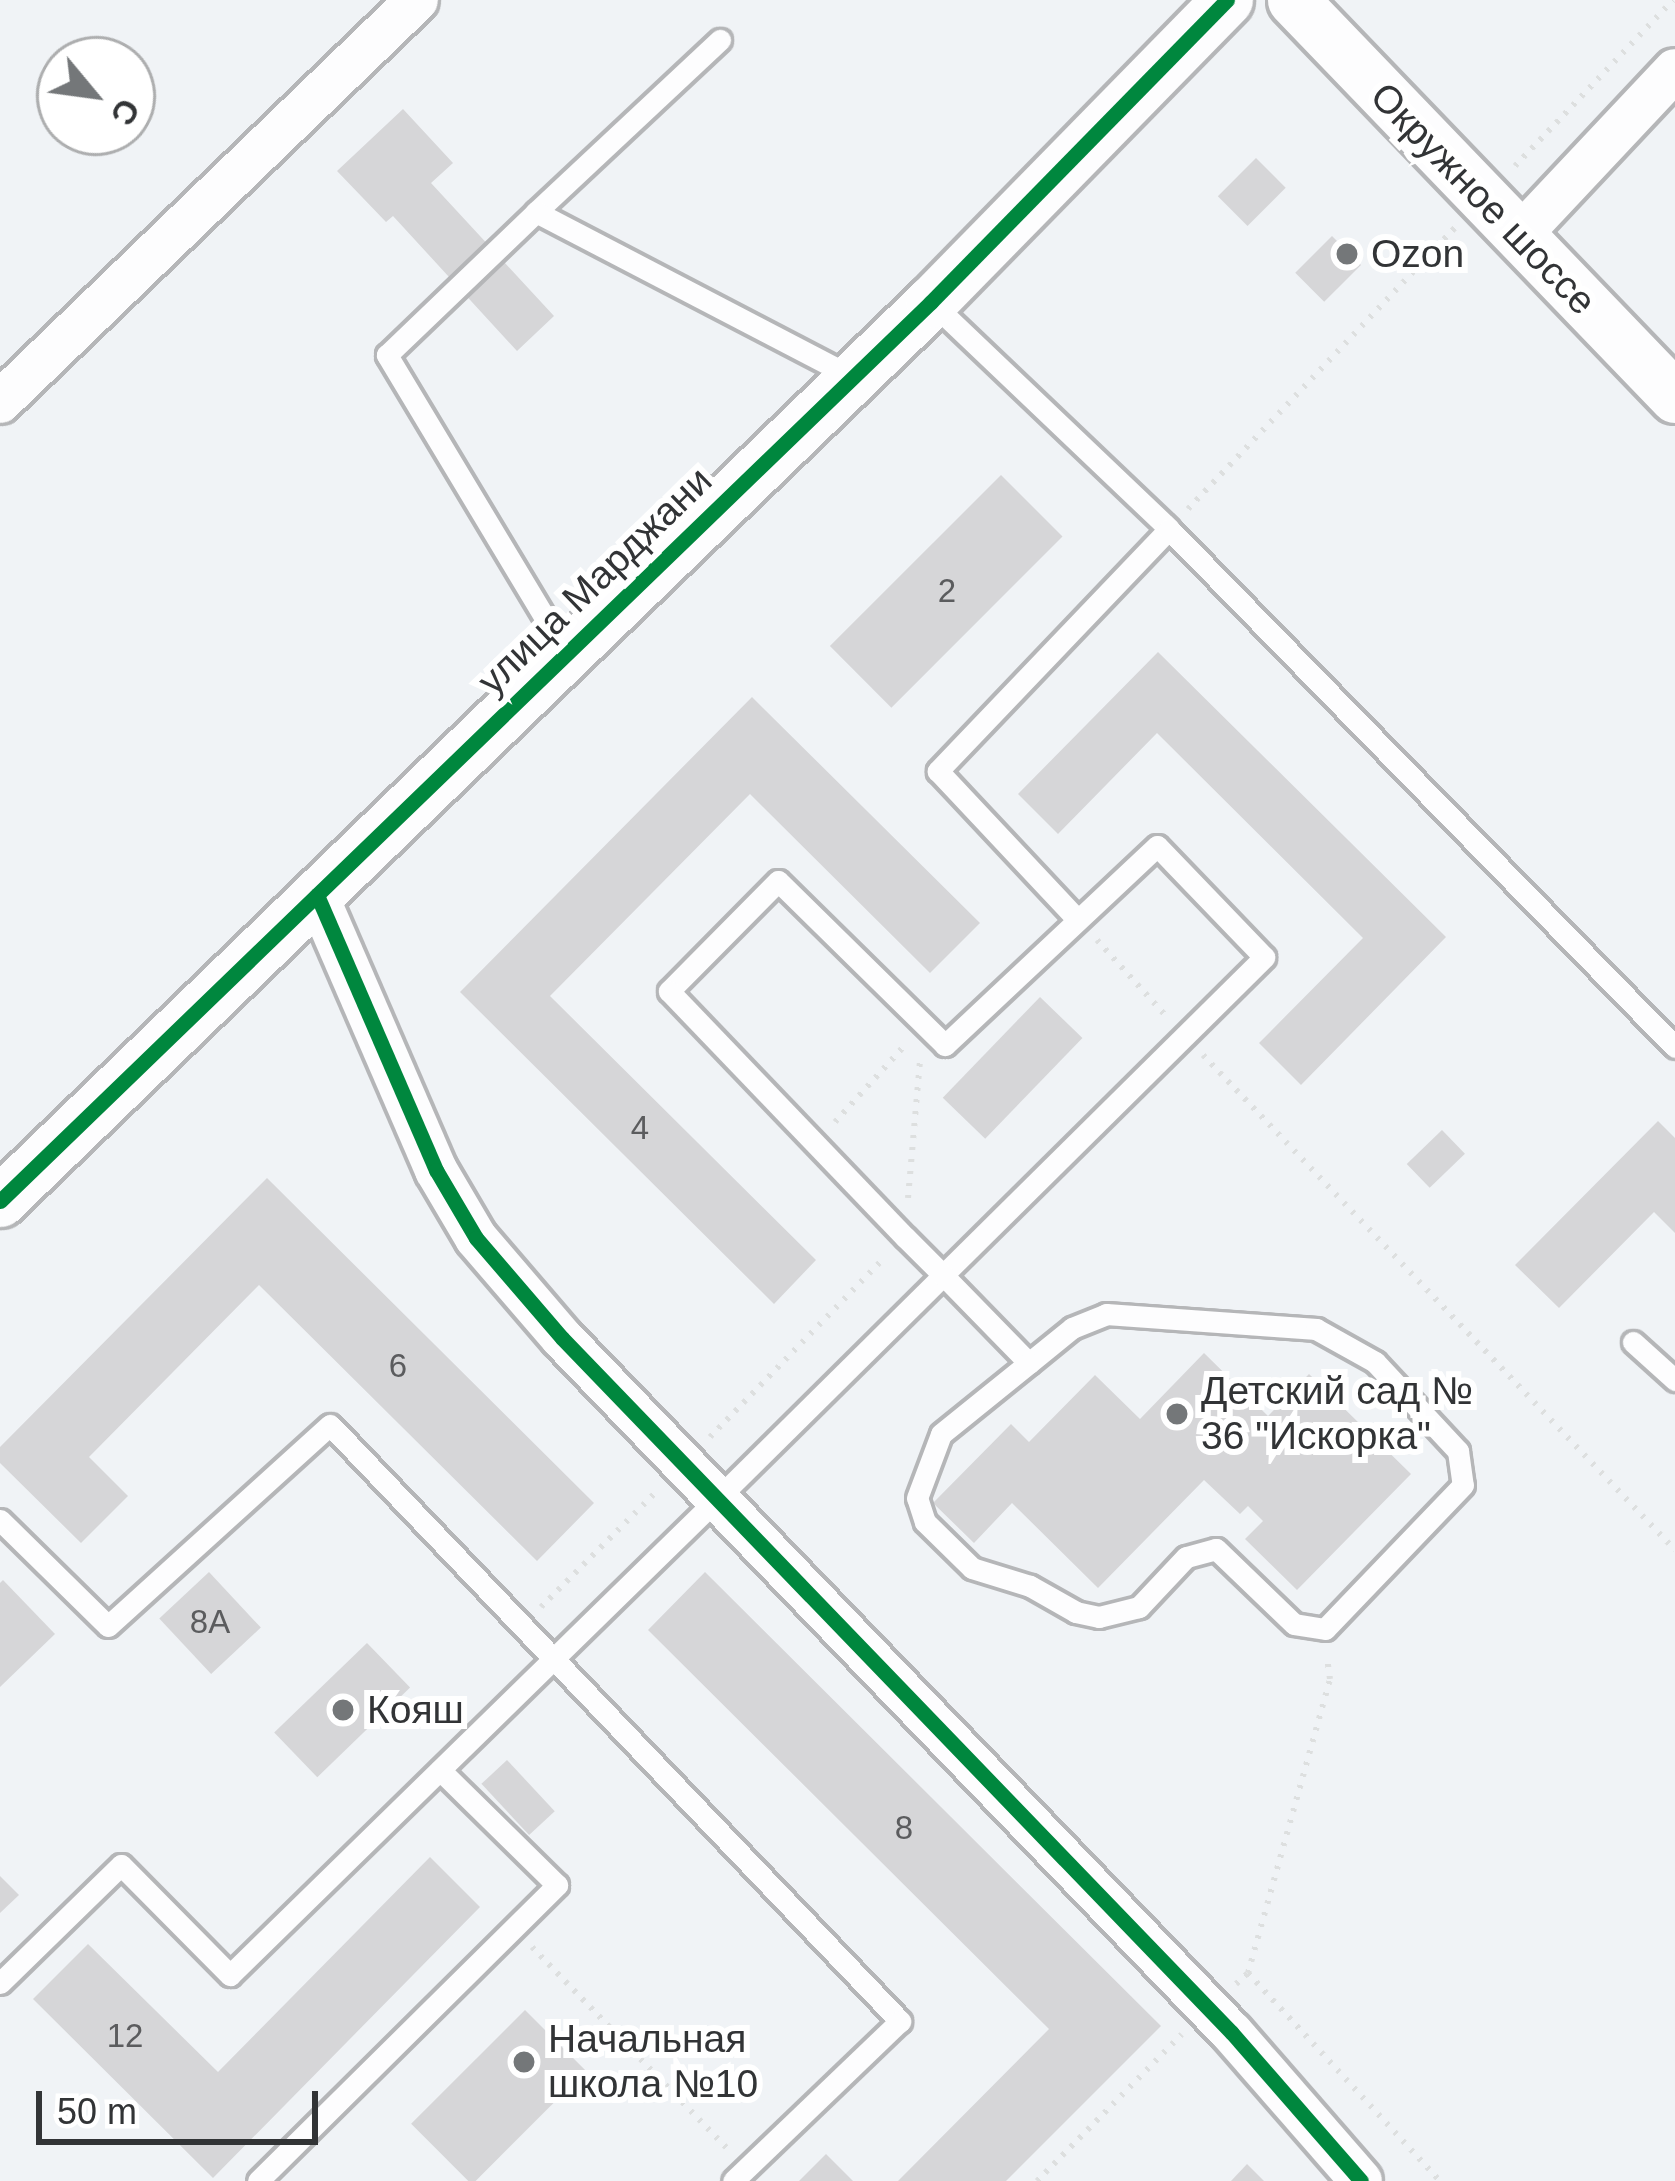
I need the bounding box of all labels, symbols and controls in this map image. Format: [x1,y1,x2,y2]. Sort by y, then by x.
north arrow [36,36,156,156]
street label: Окружное шоссе [1361,73,1605,325]
text: С [103,93,147,132]
place label: Ozon [1371,231,1464,277]
marker: Ozon [1334,241,1360,267]
street label: улица Марджани [468,457,722,705]
house number: 2 [938,571,956,611]
house number: 4 [631,1108,649,1148]
house number: 6 [389,1346,407,1386]
place label: Детский сад № 36 "Искорка" [1201,1369,1473,1460]
marker: Детский сад № 36 "Искорка" [1164,1401,1190,1427]
house number: 8А [190,1602,230,1642]
place label: Кояш [367,1687,464,1733]
marker: Кояш [330,1697,356,1723]
house number: 8 [895,1808,913,1848]
house number: 12 [107,2016,143,2056]
place label: Начальная школа №10 [548,2017,758,2108]
marker: Начальная школа №10 [511,2049,537,2075]
scale bar [42,2067,324,2141]
text: 50 m [57,2091,137,2132]

